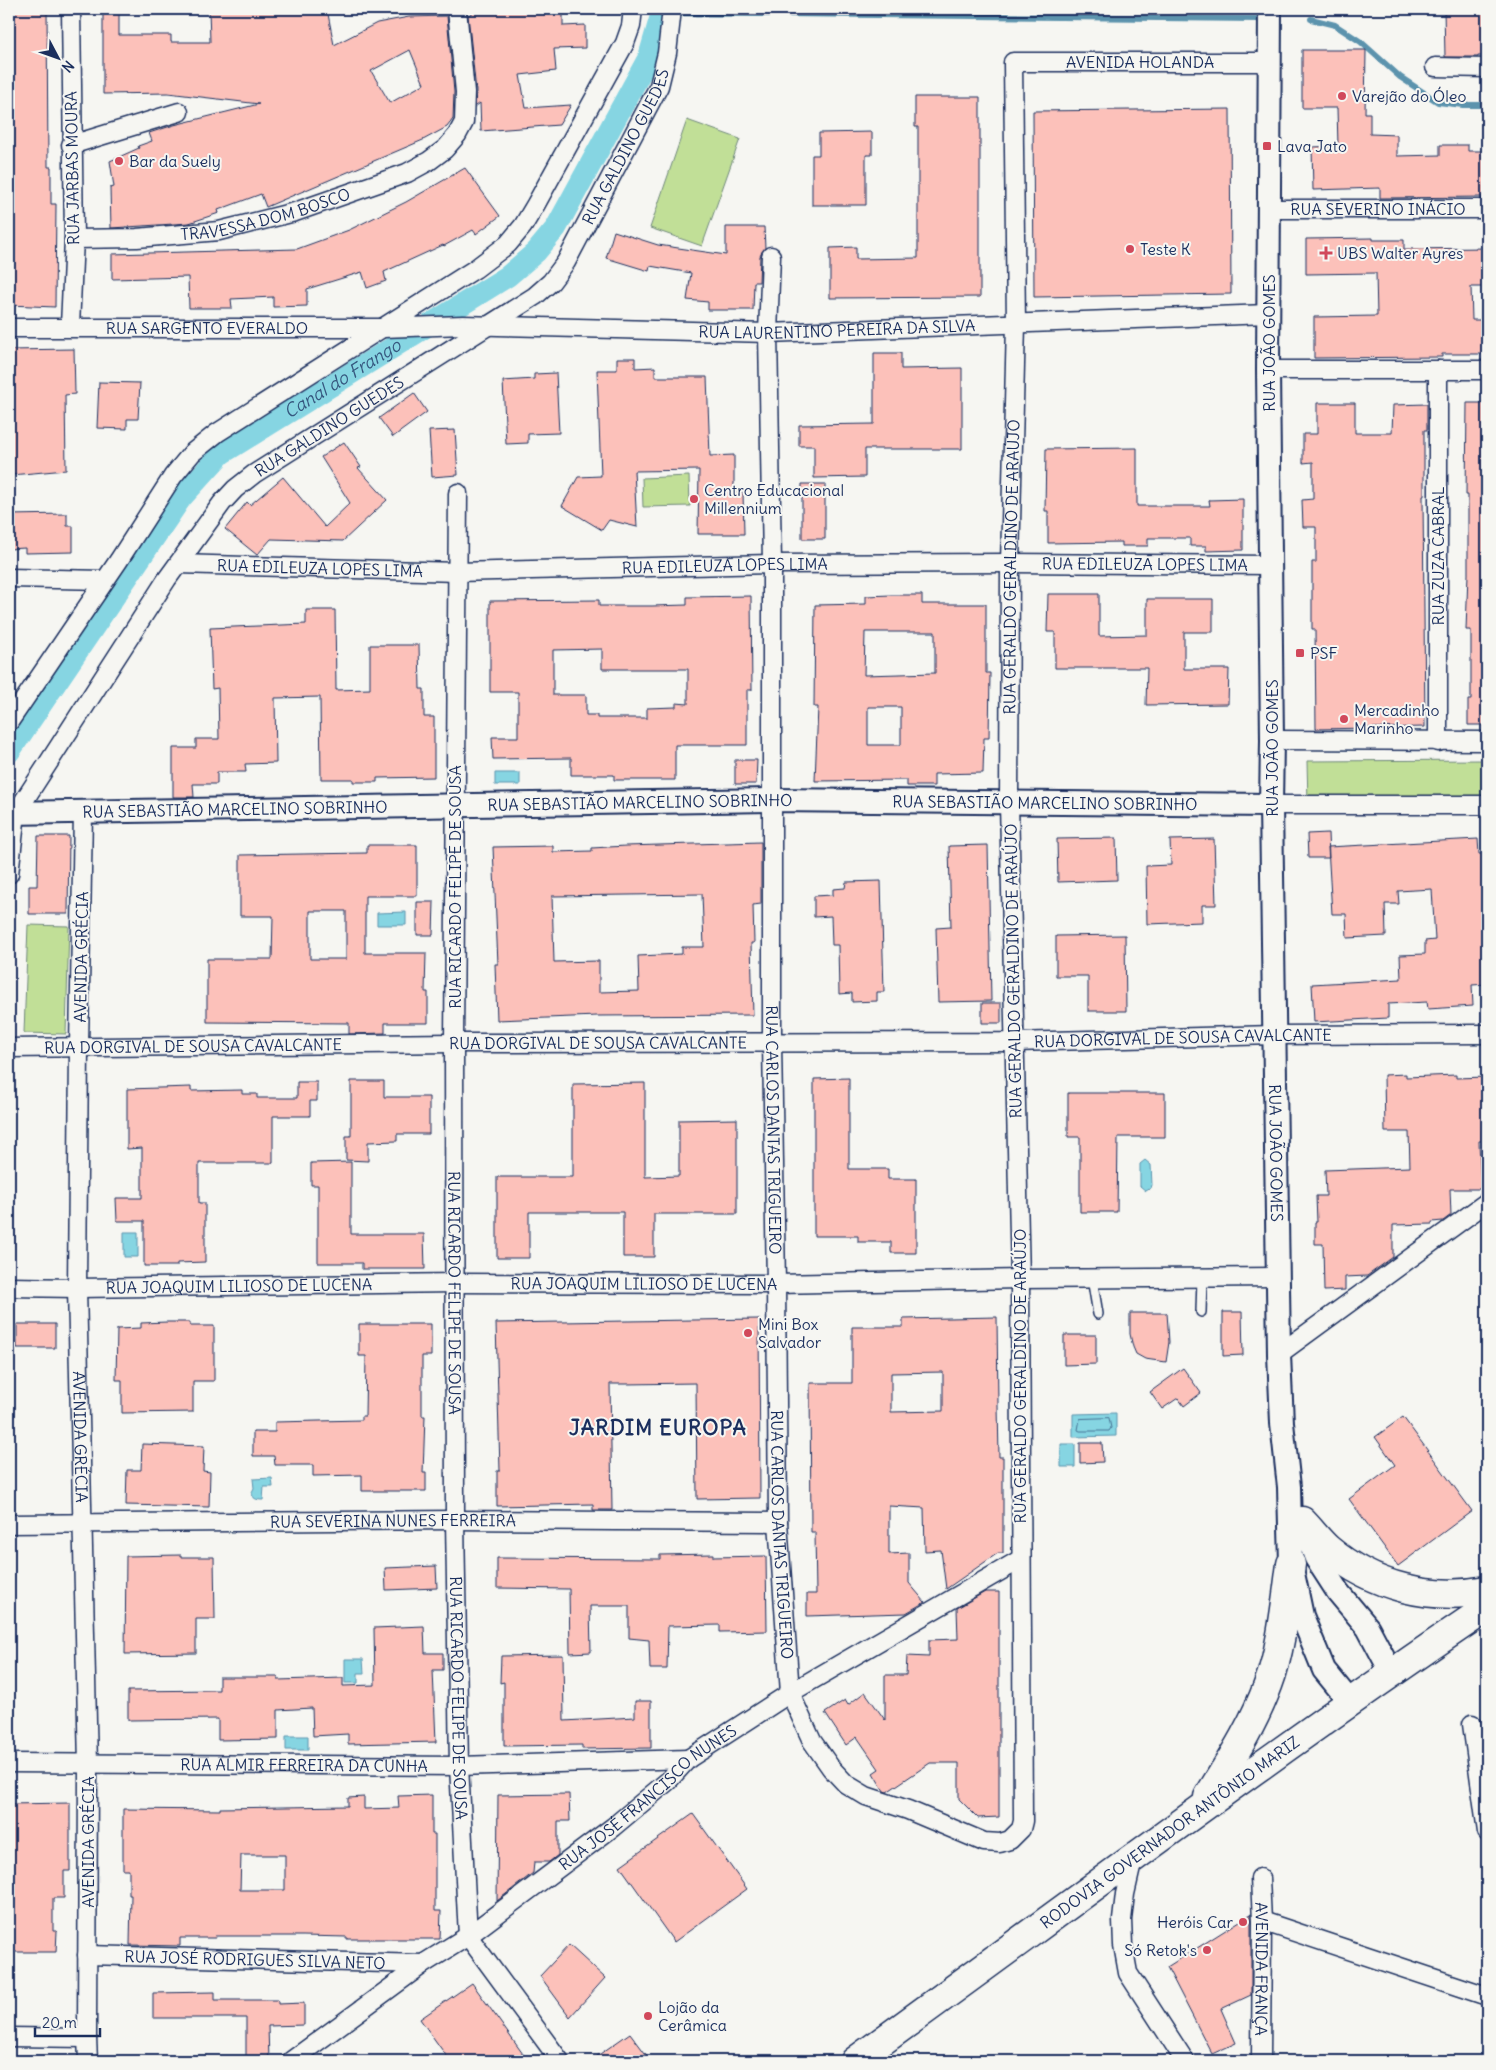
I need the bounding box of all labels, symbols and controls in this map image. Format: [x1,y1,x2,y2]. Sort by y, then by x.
north arrow [32,32,82,82]
street label: AVENIDA HOLANDA [1066,52,1214,72]
text: N [58,57,78,76]
street label: RUA GALDINO GUEDES [578,67,673,228]
place label: Varejão do Óleo [1352,86,1466,106]
marker: Varejão do Óleo [1336,90,1348,102]
street label: RUA JARBAS MOURA [61,91,83,245]
place label: Lava Jato [1277,136,1347,156]
marker: Lava Jato [1261,140,1273,152]
place label: Bar da Suely [129,151,221,171]
marker: Bar da Suely [113,155,125,167]
street label: TRAVESSA DOM BOSCO [180,184,353,244]
street label: RUA SEVERINO INÁCIO [1290,199,1466,219]
place label: Teste K [1140,239,1191,259]
marker: Teste K [1124,243,1136,255]
place label: UBS Walter Ayres [1337,243,1463,263]
marker: UBS Walter Ayres [1319,246,1333,260]
street label: RUA JOÃO GOMES [1259,274,1279,412]
street label: RUA LAURENTINO PEREIRA DA SILVA [698,315,976,343]
street label: RUA SARGENTO EVERALDO [106,318,308,338]
water label: Canal do Frango [279,333,406,423]
street label: RUA GALDINO GUEDES [251,372,407,481]
street label: RUA GERALDO GERALDINO DE ARAÚJO [999,419,1024,714]
place label: Centro Educacional Millennium [704,480,844,518]
street label: RUA ZUZA CABRAL [1428,486,1448,625]
marker: Centro Educacional Millennium [688,493,700,505]
street label: RUA EDILEUZA LOPES LIMA [1042,553,1248,575]
street label: RUA EDILEUZA LOPES LIMA [622,554,828,578]
street label: RUA EDILEUZA LOPES LIMA [217,555,423,581]
place label: PSF [1310,643,1338,663]
marker: PSF [1294,647,1306,659]
street label: RUA JOÃO GOMES [1262,679,1282,817]
place label: Mercadinho Marinho [1354,700,1439,738]
marker: Mercadinho Marinho [1338,713,1350,725]
street label: RUA RICARDO FELIPE DE SOUSA [445,765,465,1009]
street label: RUA SEBASTIÃO MARCELINO SOBRINHO [487,790,793,815]
street label: RUA SEBASTIÃO MARCELINO SOBRINHO [892,791,1198,814]
street label: RUA SEBASTIÃO MARCELINO SOBRINHO [82,797,388,822]
street label: RUA GERALDO GERALDINO DE ARAÚJO [1000,823,1026,1119]
street label: AVENIDA GRÉCIA [70,891,92,1023]
street label: RUA CARLOS DANTAS TRIGUEIRO [762,1005,786,1255]
street label: RUA DORGIVAL DE SOUSA CAVALCANTE [1034,1025,1332,1051]
street label: RUA DORGIVAL DE SOUSA CAVALCANTE [449,1032,747,1053]
street label: RUA DORGIVAL DE SOUSA CAVALCANTE [44,1034,342,1058]
street label: RUA JOÃO GOMES [1265,1084,1287,1222]
street label: RUA RICARDO FELIPE DE SOUSA [444,1171,465,1415]
street label: RUA GERALDO GERALDINO DE ARAÚJO [1010,1229,1030,1523]
street label: RUA JOAQUIM LILIOSO DE LUCENA [511,1273,777,1294]
street label: RUA JOAQUIM LILIOSO DE LUCENA [106,1274,372,1298]
place label: Mini Box Salvador [758,1314,822,1352]
marker: Mini Box Salvador [742,1327,754,1339]
street label: AVENIDA GRÉCIA [69,1371,92,1503]
street label: RUA CARLOS DANTAS TRIGUEIRO [767,1410,798,1660]
district label: JARDIM EUROPA [569,1414,747,1441]
street label: RUA SEVERINA NUNES FERREIRA [270,1510,516,1532]
street label: RUA RICARDO FELIPE DE SOUSA [446,1576,472,1820]
street label: RUA JOSÉ FRANCISCO NUNES [555,1720,740,1874]
street label: RODOVIA GOVERNADOR ANTÔNIO MARIZ [1036,1732,1303,1933]
street label: RUA ALMIR FERREIRA DA CUNHA [180,1754,428,1776]
street label: AVENIDA GRÉCIA [78,1776,98,1908]
street label: AVENIDA FRANÇA [1251,1902,1272,2036]
place label: Heróis Car [1157,1912,1233,1932]
marker: Heróis Car [1237,1916,1249,1928]
place label: Só Retok's [1124,1940,1197,1960]
marker: Só Retok's [1201,1944,1213,1956]
street label: RUA JOSÉ RODRIGUES SILVA NETO [124,1946,386,1973]
place label: Lojão da Cerâmica [658,1997,727,2035]
scale bar [35,2005,100,2037]
marker: Lojão da Cerâmica [642,2010,654,2022]
text: 20 m [42,2013,77,2032]

